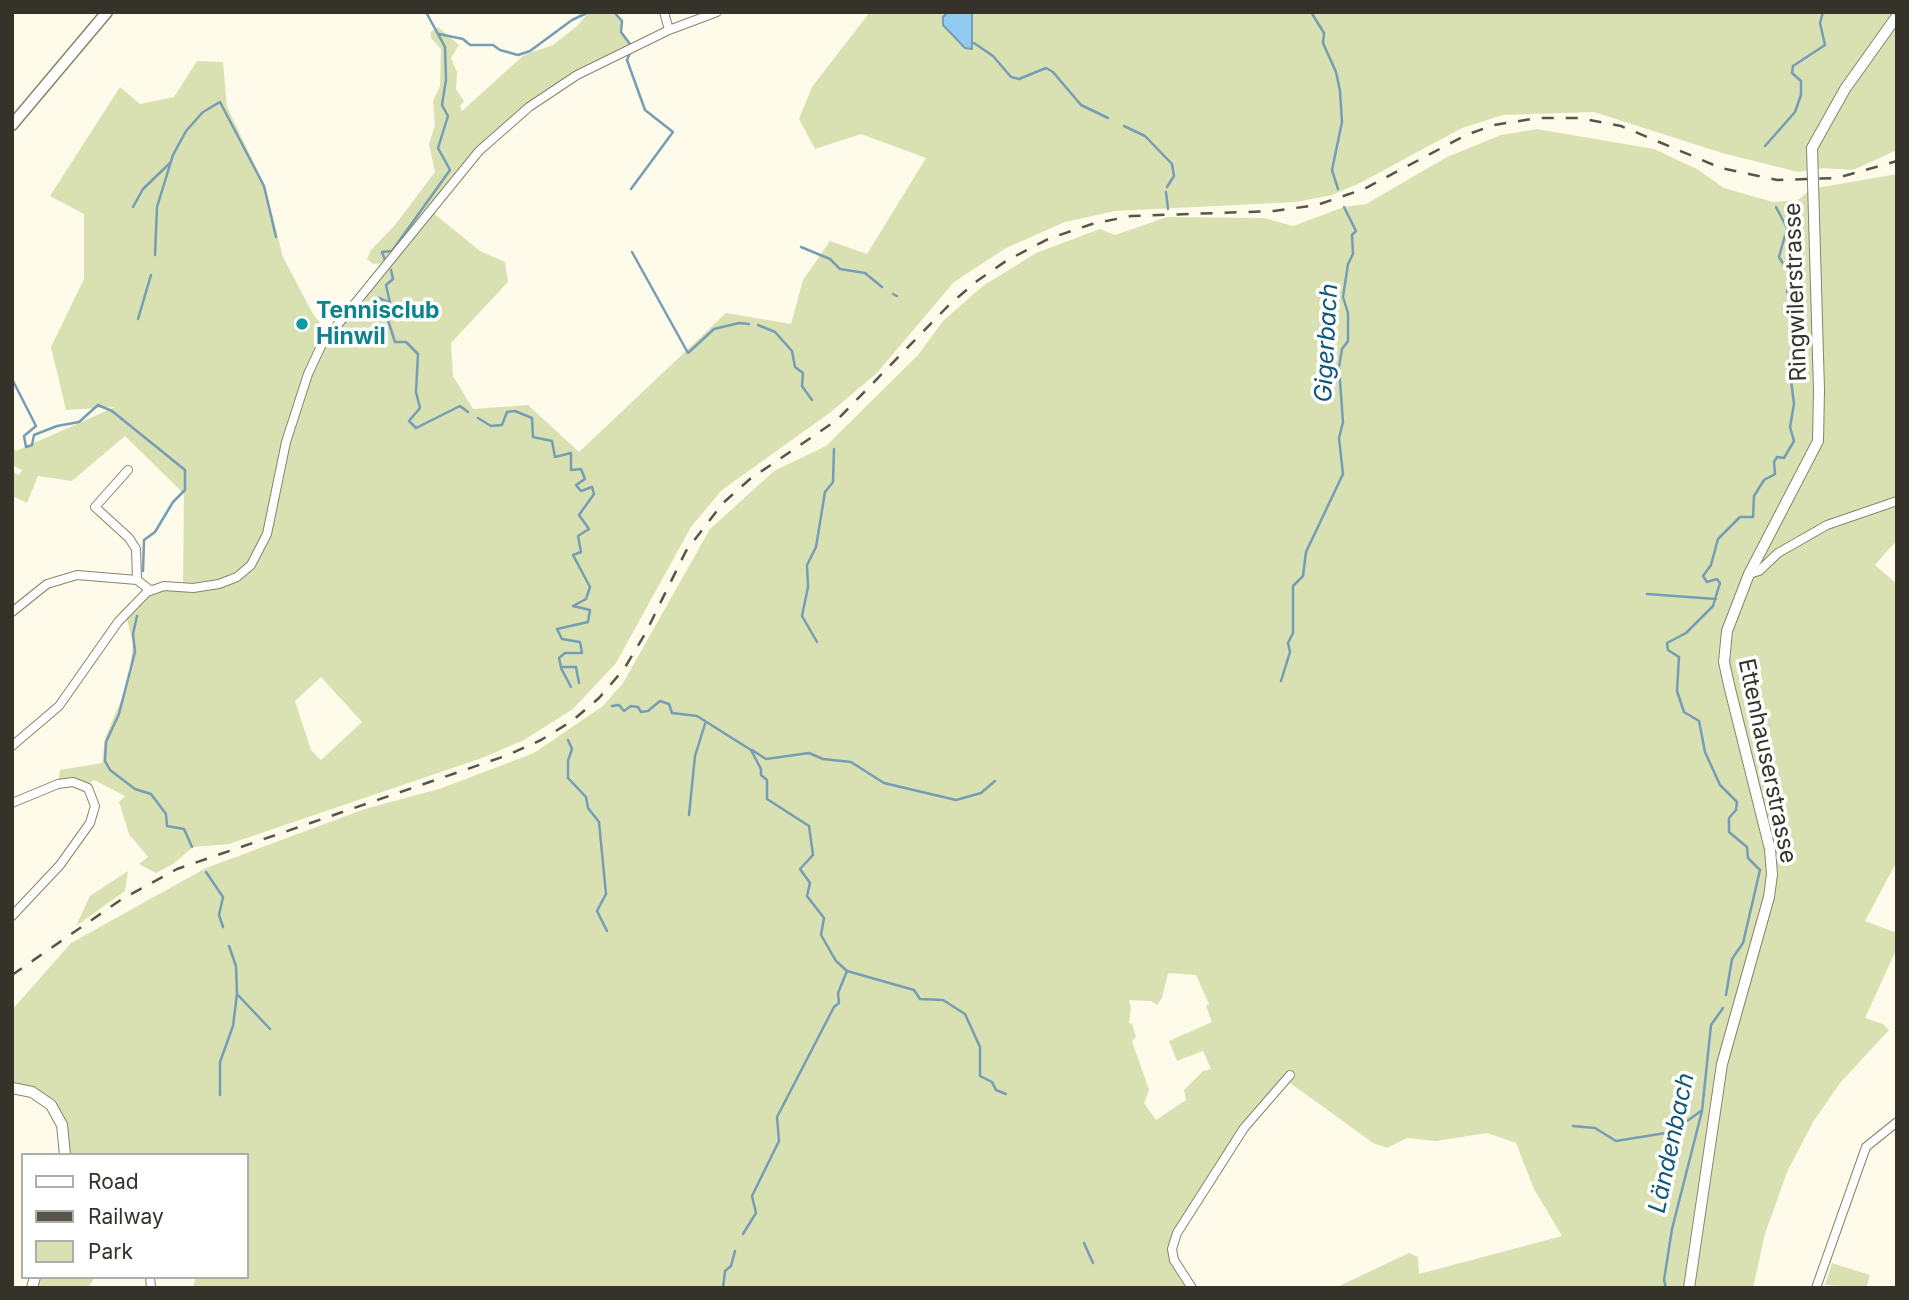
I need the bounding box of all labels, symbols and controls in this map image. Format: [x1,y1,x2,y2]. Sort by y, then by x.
street label: Ringwilerstrasse [1779,202,1813,382]
water label: Gigerbach [1310,283,1344,403]
place label: Tennisclub Hinwil [316,297,440,351]
marker: Tennisclub Hinwil [294,316,310,332]
street label: Ettenhauserstrasse [1732,656,1802,866]
water label: Ländenbach [1643,1070,1701,1216]
legend [21,1153,248,1279]
text: Road [88,1169,139,1194]
text: Railway [88,1204,164,1229]
text: Park [88,1239,133,1264]

